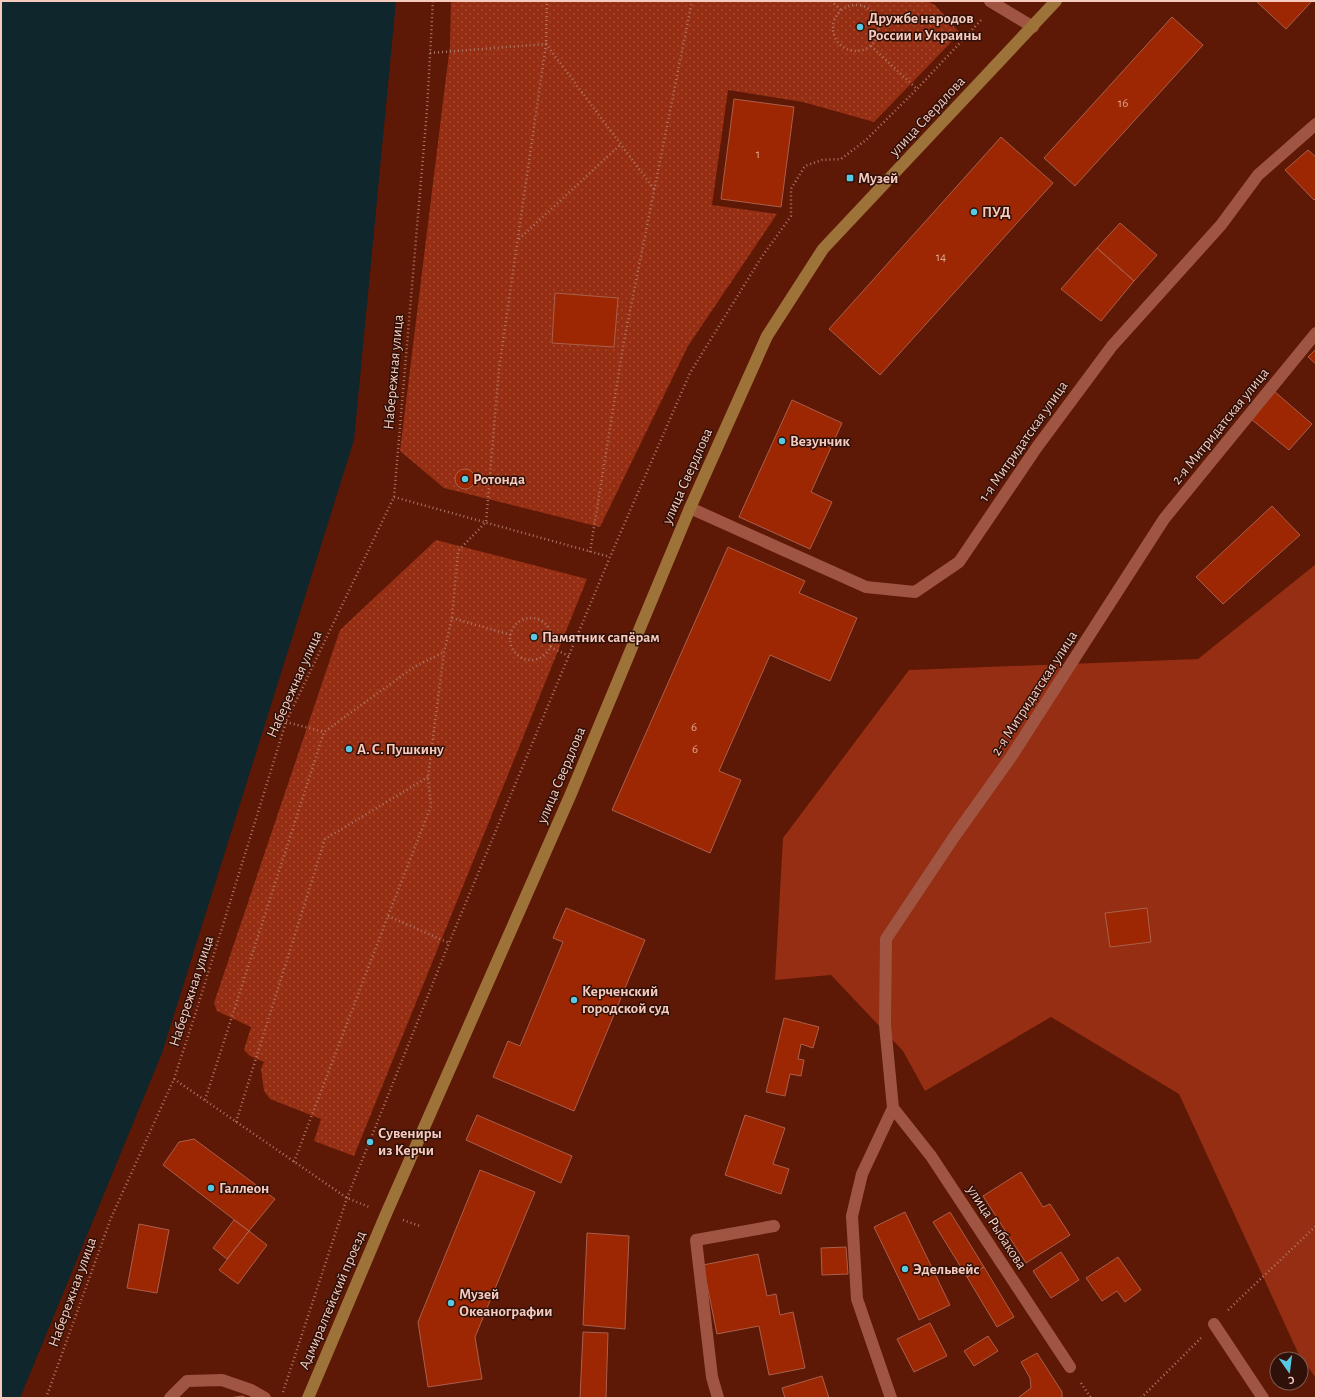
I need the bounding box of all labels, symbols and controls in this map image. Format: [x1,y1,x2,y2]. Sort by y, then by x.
place label: Дружбе народов России и Украины [868,11,982,43]
marker: Дружбе народов России и Украины [855,22,865,32]
street label: улица Свердлова [886,73,968,160]
house number: 16 [1118,97,1128,110]
house number: 1 [756,148,760,161]
place label: Музей [858,171,898,186]
marker: Музей [845,173,855,183]
place label: ПУД [982,205,1011,220]
marker: ПУД [969,207,979,217]
house number: 14 [936,251,946,264]
street label: Набережная улица [381,314,406,430]
street label: 2-я Митридатская улица [1169,365,1272,488]
street label: 1-я Митридатская улица [976,378,1071,504]
street label: улица Свердлова [659,426,715,527]
place label: Везунчик [790,434,850,449]
marker: Везунчик [777,436,787,446]
place label: Ротонда [473,472,525,487]
marker: Ротонда [460,474,470,484]
street label: Набережная улица [264,628,325,740]
street label: 2-я Митридатская улица [989,628,1080,758]
place label: Памятник сапёрам [542,630,660,645]
marker: Памятник сапёрам [529,632,539,642]
house number: 6 [691,721,697,734]
street label: улица Свердлова [534,725,589,827]
place label: А. С. Пушкину [357,742,444,757]
house number: 6 [692,743,698,756]
marker: А. С. Пушкину [344,744,354,754]
street label: Набережная улица [166,934,216,1048]
place label: Керченский городской суд [582,984,669,1016]
marker: Керченский городской суд [569,995,579,1005]
place label: Сувениры из Керчи [378,1126,442,1158]
marker: Сувениры из Керчи [365,1137,375,1147]
place label: Галлеон [219,1181,269,1196]
street label: улица Рыбакова [963,1182,1029,1272]
marker: Галлеон [206,1183,216,1193]
street label: Адмиралтейский проезд [296,1229,368,1372]
street label: Набережная улица [46,1235,99,1349]
place label: Эдельвейс [913,1262,980,1277]
marker: Эдельвейс [900,1264,910,1274]
place label: Музей Океанографии [459,1287,552,1319]
marker: Музей Океанографии [446,1298,456,1308]
north arrow [1269,1351,1309,1391]
text: С [1287,1374,1296,1386]

